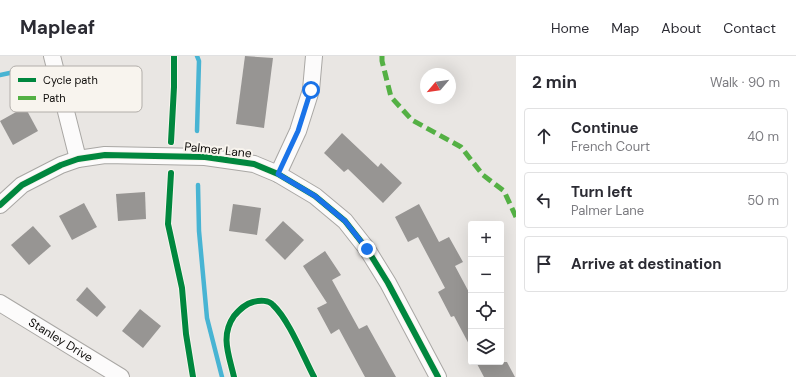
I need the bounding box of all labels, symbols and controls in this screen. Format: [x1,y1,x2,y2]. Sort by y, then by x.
text: Mapleaf [20,15,95,40]
text: Home [551,19,589,37]
text: Map [611,19,639,37]
text: About [661,19,701,37]
text: Contact [723,19,776,37]
legend [10,66,142,112]
north arrow [420,68,456,104]
text: 2 min [532,71,577,93]
text: Cycle path [43,73,98,87]
text: Walk · 90 m [710,74,780,91]
route start [302,81,320,99]
text: Path [43,91,66,105]
text: Continue [571,118,639,138]
icon: ahead [533,125,555,147]
text: 40 m [747,128,779,145]
text: French Court [571,138,650,155]
street label: Palmer Lane [184,139,253,162]
text: Turn left [571,182,632,202]
icon: left [533,189,555,211]
text: 50 m [747,192,779,209]
text: Palmer Lane [571,202,644,219]
map controls [468,221,504,365]
button: + [468,221,504,257]
route end [358,240,376,258]
icon: arrive [533,253,555,275]
text: Arrive at destination [571,254,722,274]
button: − [468,257,504,293]
button: locate [468,293,504,329]
street label: Stanley Drive [25,314,96,366]
button: layers [468,329,504,365]

